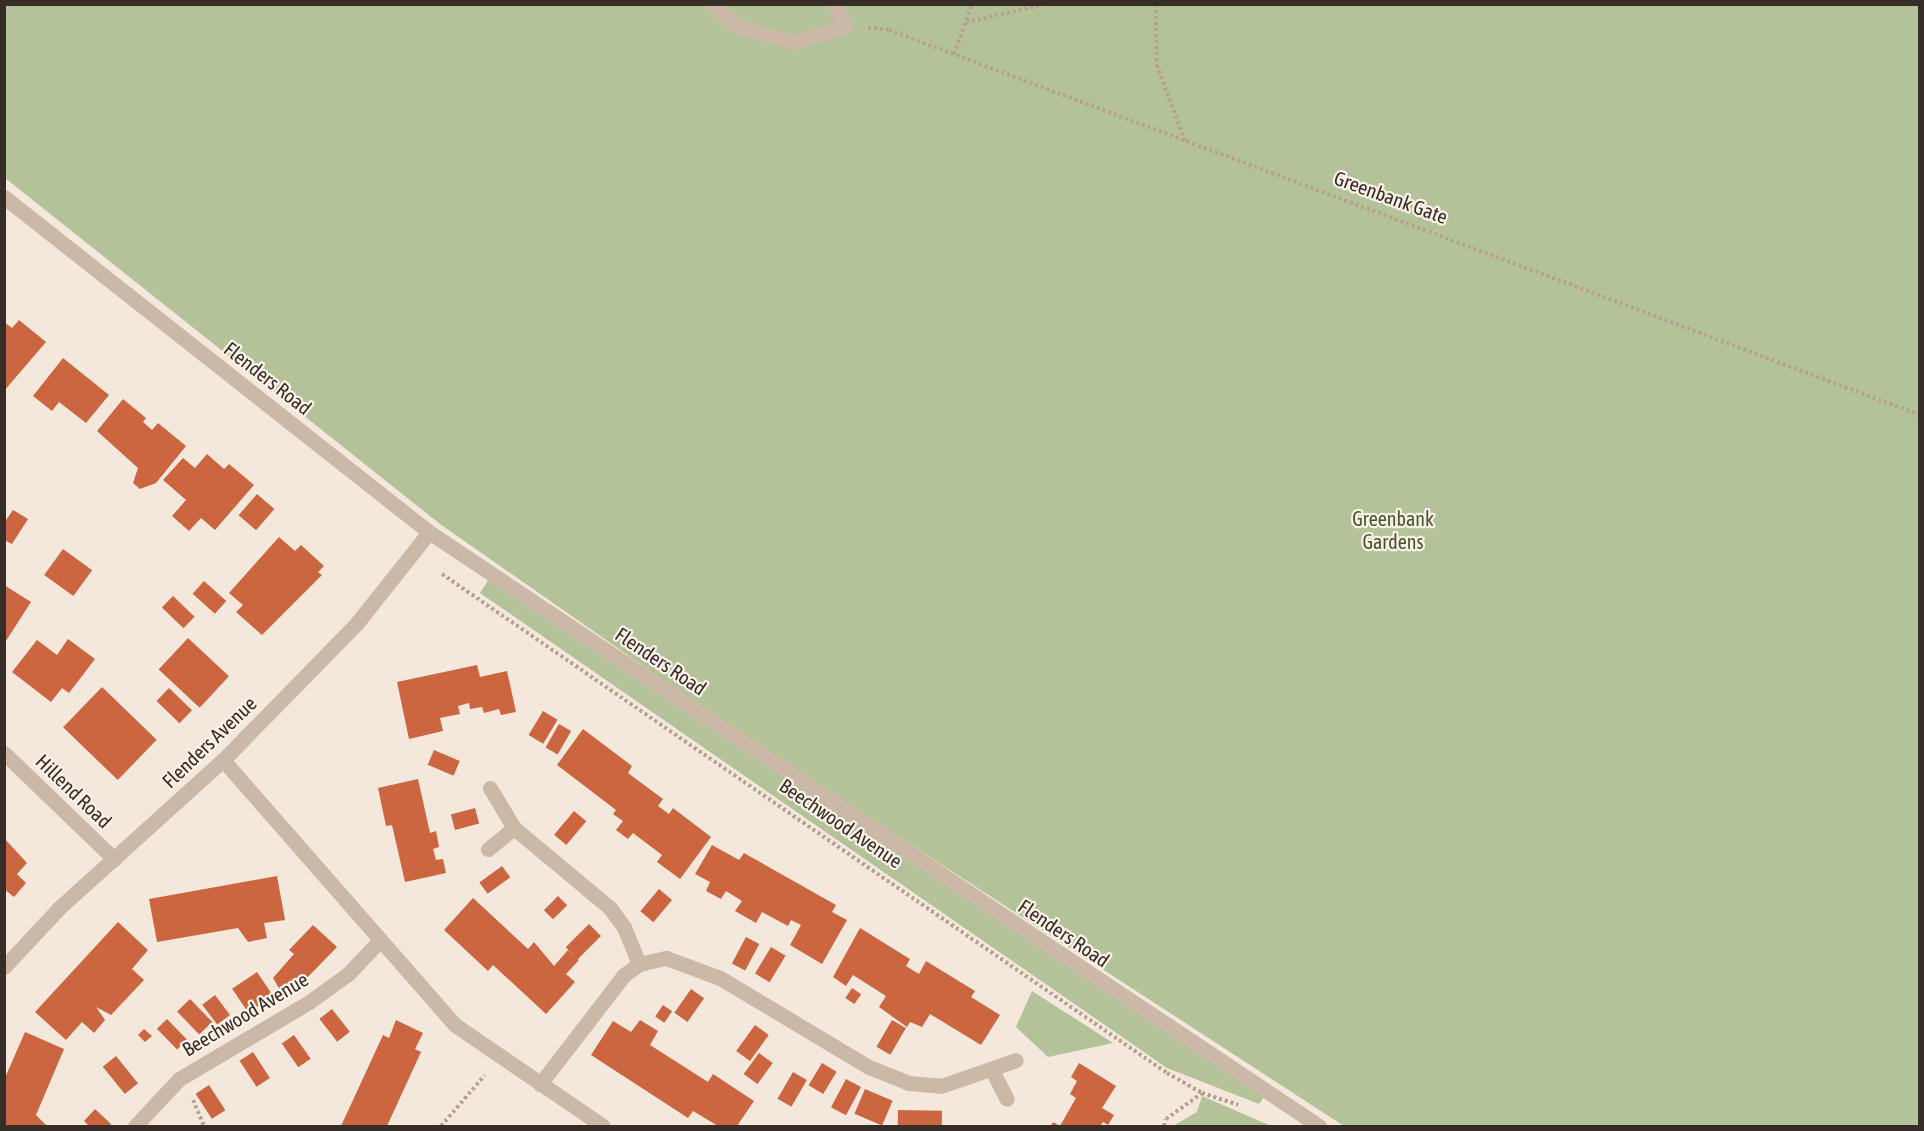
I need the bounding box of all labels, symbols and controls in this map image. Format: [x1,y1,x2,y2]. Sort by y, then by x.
street label: Greenbank Gate [1331,165,1451,229]
street label: Flenders Road [219,336,317,420]
park label: Greenbank Gardens [1352,507,1434,554]
street label: Flenders Road [611,622,711,700]
street label: Flenders Avenue [157,691,261,793]
street label: Hillend Road [31,749,117,833]
street label: Beechwood Avenue [775,773,907,873]
street label: Flenders Road [1014,894,1114,972]
street label: Beechwood Avenue [178,967,312,1061]

